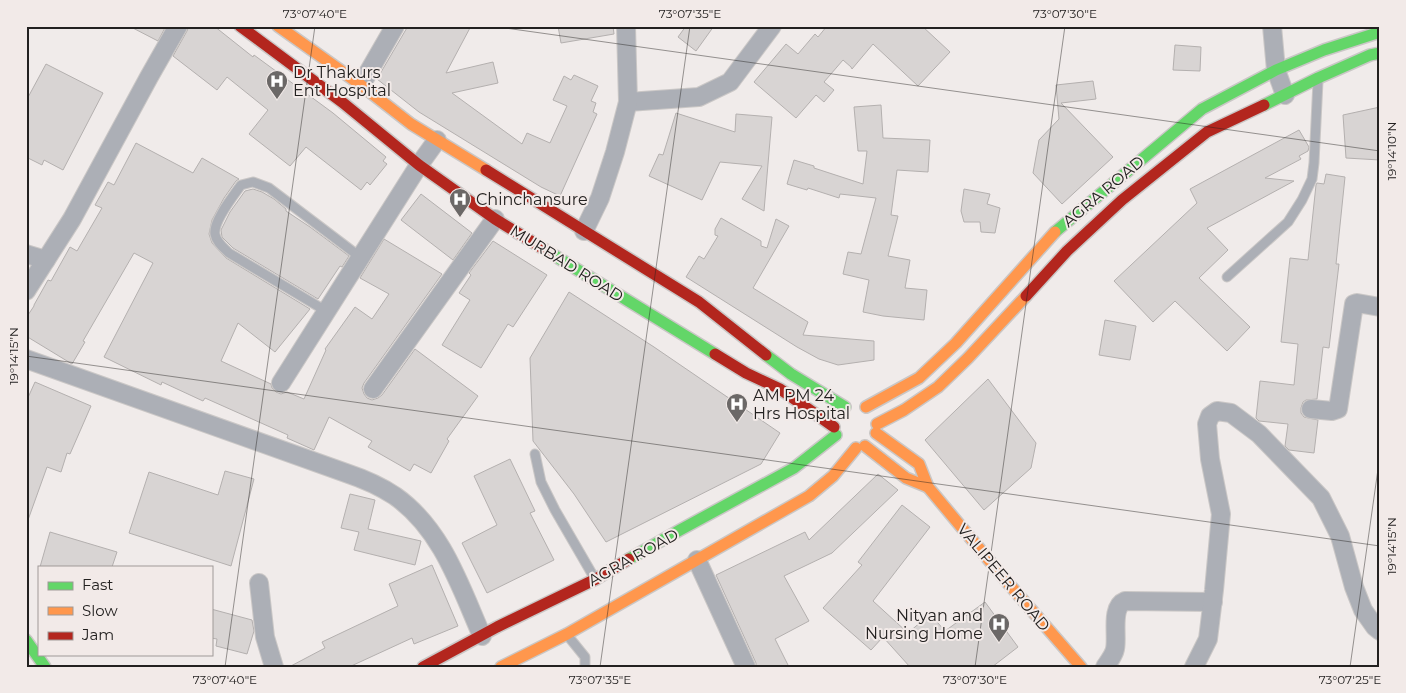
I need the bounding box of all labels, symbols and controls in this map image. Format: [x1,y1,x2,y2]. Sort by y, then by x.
text: 73°07'40"E [283,6,347,21]
text: 73°07'35"E [659,6,721,21]
text: 73°07'30"E [1033,6,1097,21]
place label: Dr Thakurs Ent Hospital [293,63,391,100]
hospital icon: Dr Thakurs Ent Hospital [265,69,289,100]
text: 19°14'10"N [1384,122,1399,180]
street label: AGRA ROAD [1059,152,1148,231]
hospital icon: Chinchansure [448,187,472,218]
place label: Chinchansure [476,190,588,209]
street label: MURBAD ROAD [507,221,627,306]
text: 19°14'15"N [6,327,21,385]
place label: AM PM 24 Hrs Hospital [753,386,850,423]
hospital icon: AM PM 24 Hrs Hospital [725,392,749,423]
text: 19°14'15"N [1384,517,1399,575]
street label: VALIPEER ROAD [953,520,1054,635]
street label: AGRA ROAD [585,525,682,590]
legend [38,566,212,656]
text: Fast [82,575,113,594]
text: Slow [82,601,118,620]
place label: Nityan and Nursing Home [865,606,983,643]
hospital icon: Nityan and Nursing Home [987,612,1011,643]
text: Jam [81,625,114,644]
text: 73°07'40"E [193,672,257,687]
text: 73°07'35"E [569,672,631,687]
text: 73°07'30"E [943,672,1007,687]
text: 73°07'25"E [1319,672,1381,687]

